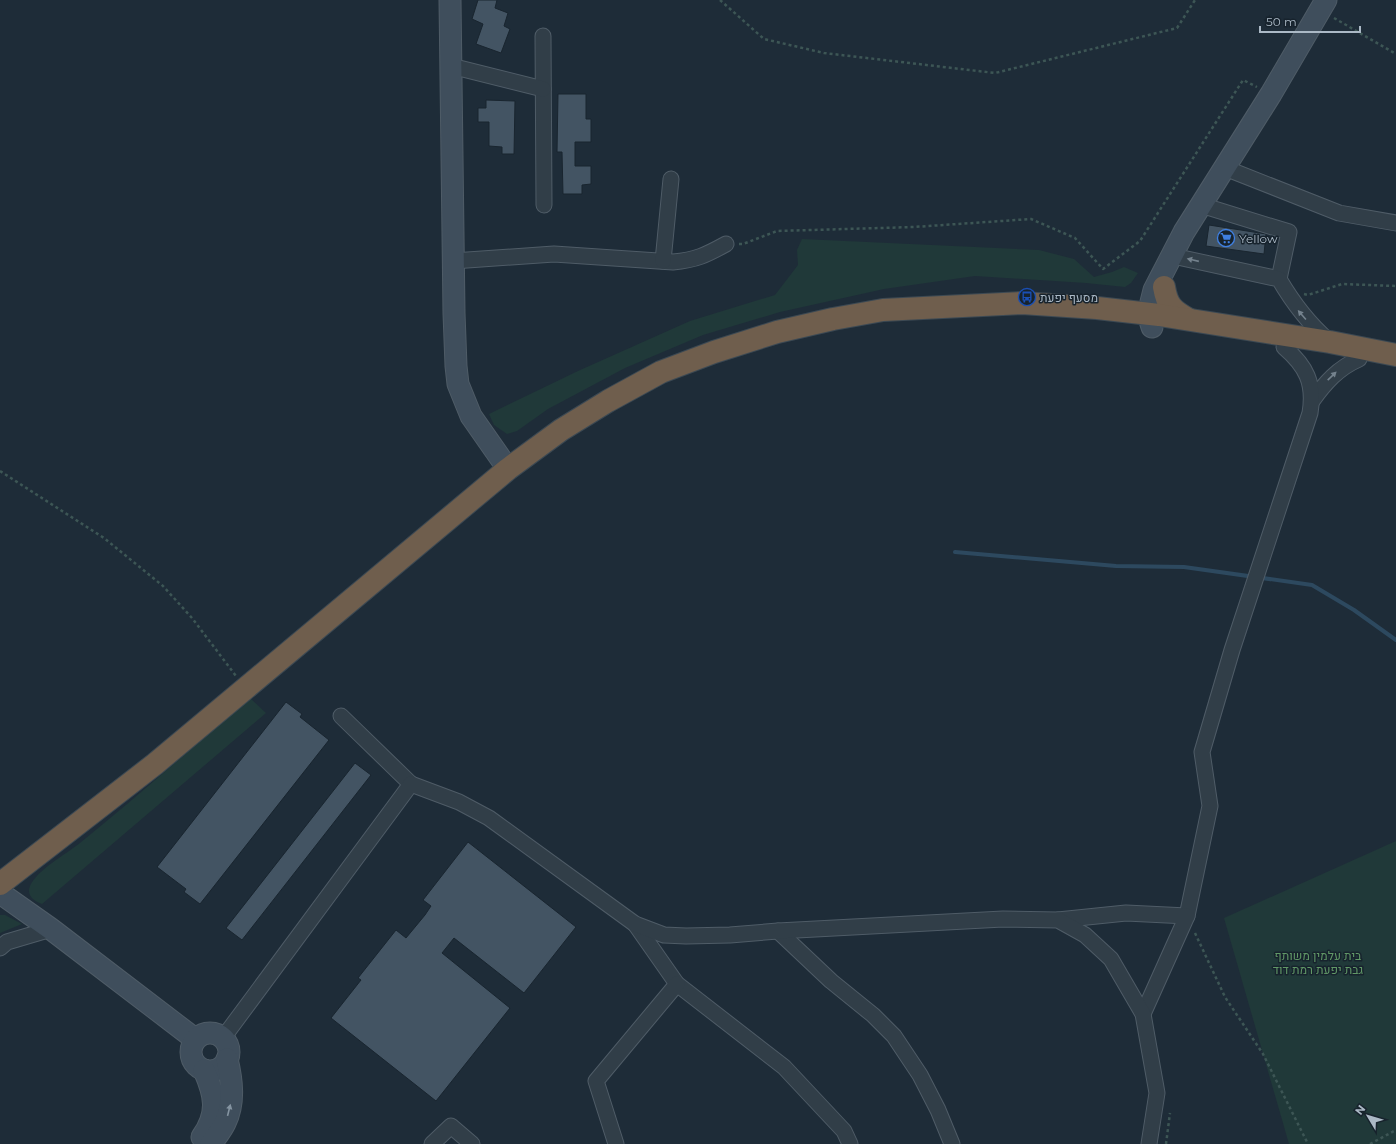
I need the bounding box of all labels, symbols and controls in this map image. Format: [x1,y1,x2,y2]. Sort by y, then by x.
scale bar [1260,8,1360,34]
text: 50 m [1266,14,1297,29]
supermarket icon: Yellow [1216,228,1236,248]
place label: Yellow [1239,231,1278,246]
one-way arrow [1187,257,1200,263]
bus stop icon: מסעף יפעת [1017,287,1037,307]
place label: מסעף יפעת [1040,290,1098,305]
one-way arrow [1298,309,1307,320]
one-way arrow [1327,371,1337,381]
park label: בית עלמין משותף גבת יפעת רמת דוד [1273,948,1364,977]
north arrow [1348,1096,1388,1136]
text: N [1352,1102,1368,1118]
one-way arrow [227,1104,233,1117]

